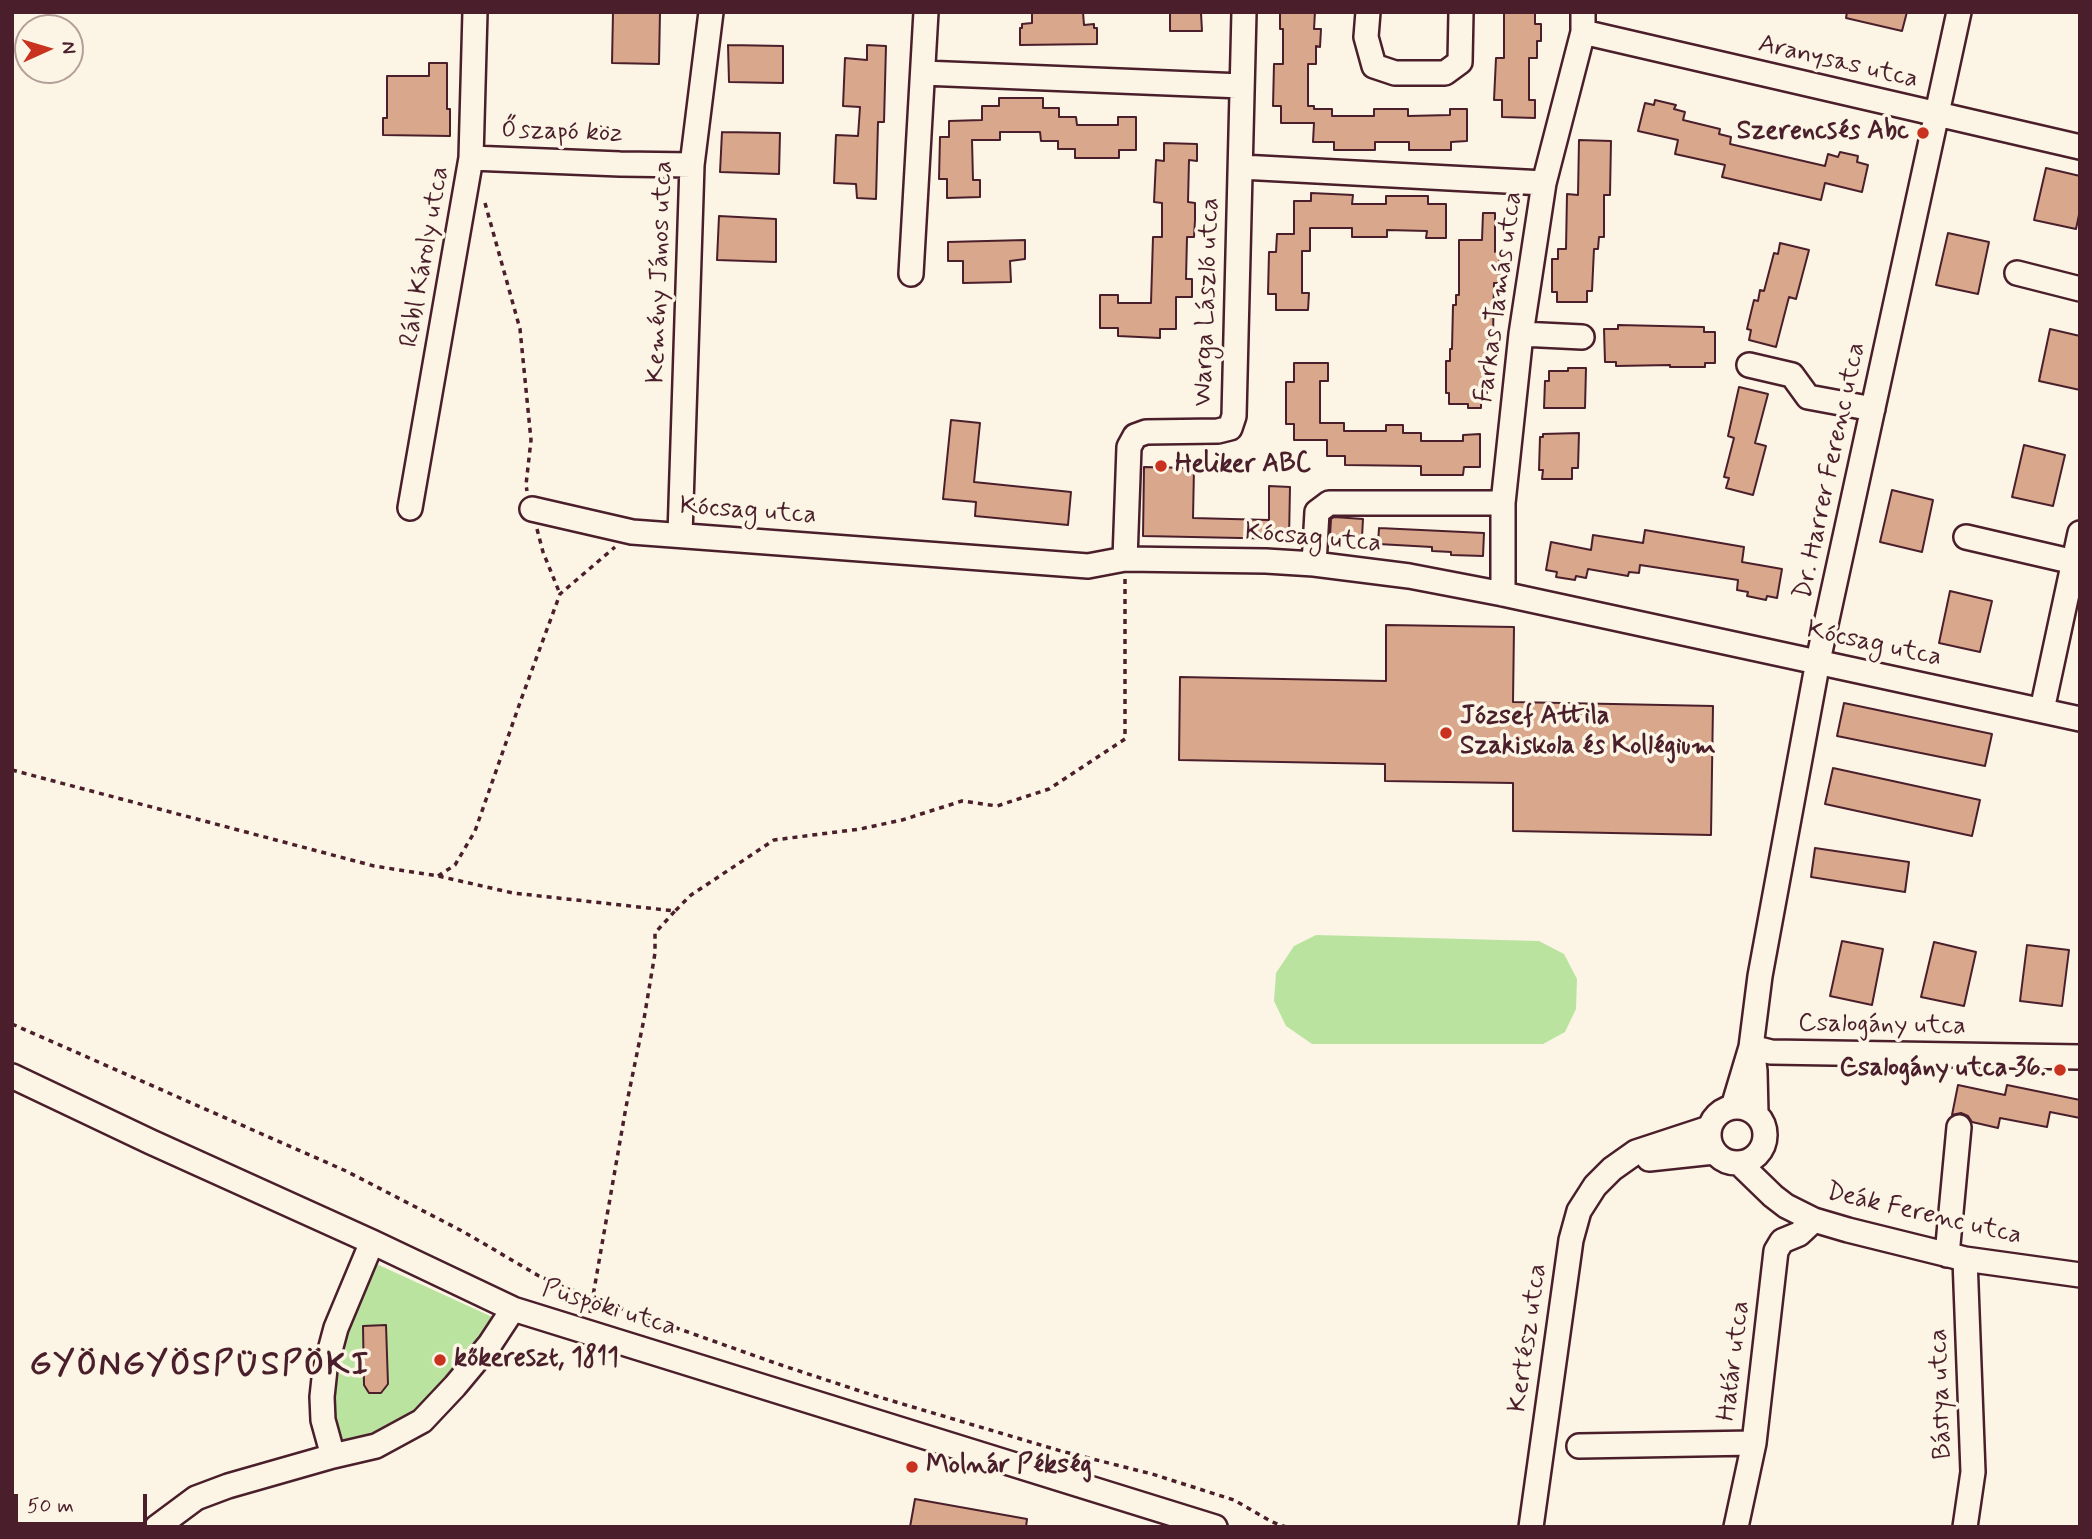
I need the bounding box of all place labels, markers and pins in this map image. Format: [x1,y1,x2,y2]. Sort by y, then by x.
place label: Szerencsés Abc [1737,117,1909,149]
marker: Szerencsés Abc [1915,125,1931,141]
place label: Heliker ABC [1175,450,1311,482]
marker: Heliker ABC [1153,458,1169,474]
place label: József Attila Szakiskola és Kollégium [1460,702,1716,764]
marker: József Attila Szakiskola és Kollégium [1438,725,1454,741]
place label: Csalogány utca 36. [1840,1054,2046,1086]
marker: Csalogány utca 36. [2052,1062,2068,1078]
place label: kőkereszt, 1811 [454,1344,619,1376]
marker: kőkereszt, 1811 [432,1352,448,1368]
place label: Molnár Pékség [926,1451,1092,1483]
marker: Molnár Pékség [904,1459,920,1475]

